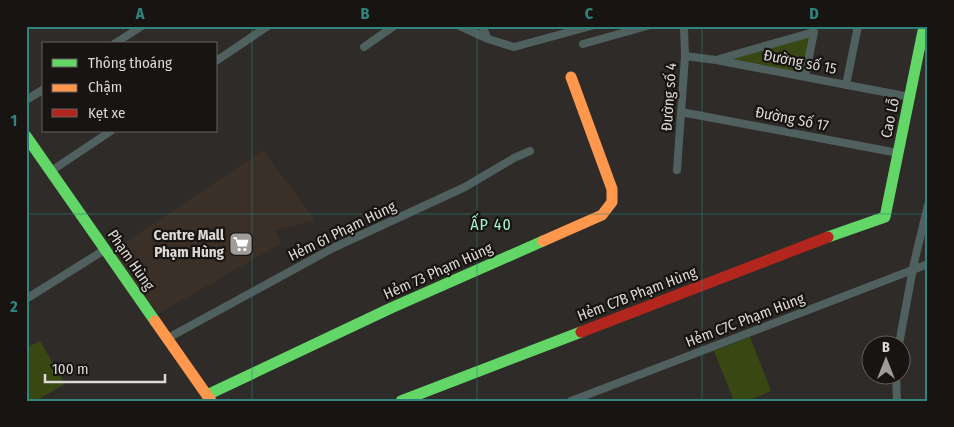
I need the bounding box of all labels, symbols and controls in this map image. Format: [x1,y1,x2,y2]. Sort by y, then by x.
text: A [135,4,145,23]
text: B [361,4,370,23]
text: C [585,4,594,23]
text: D [809,4,819,23]
legend [42,42,218,132]
street label: Đường số 15 [762,46,838,78]
text: Thông thoáng [88,54,172,72]
street label: Đường số 4 [658,62,680,132]
text: Chậm [88,78,122,96]
street label: Cao Lỗ [877,96,903,140]
street label: Đường Số 17 [754,103,830,135]
text: Kẹt xe [88,104,125,122]
text: 1 [11,111,17,130]
street label: Hẻm 61 Phạm Hùng [285,197,399,265]
district label: ẤP 40 [470,213,512,234]
street label: Phạm Hùng [104,226,158,294]
place label: Centre Mall Phạm Hùng [154,226,225,261]
supermarket icon: Centre Mall Phạm Hùng [228,231,254,257]
street label: Hẻm 73 Phạm Hùng [381,239,495,303]
street label: Hẻm C7B Phạm Hùng [575,263,699,325]
street label: Hẻm C7C Phạm Hùng [683,289,807,351]
text: 2 [9,297,18,316]
north arrow [862,334,912,384]
text: B [882,339,890,356]
scale bar [45,352,165,384]
text: 100 m [52,360,89,378]

